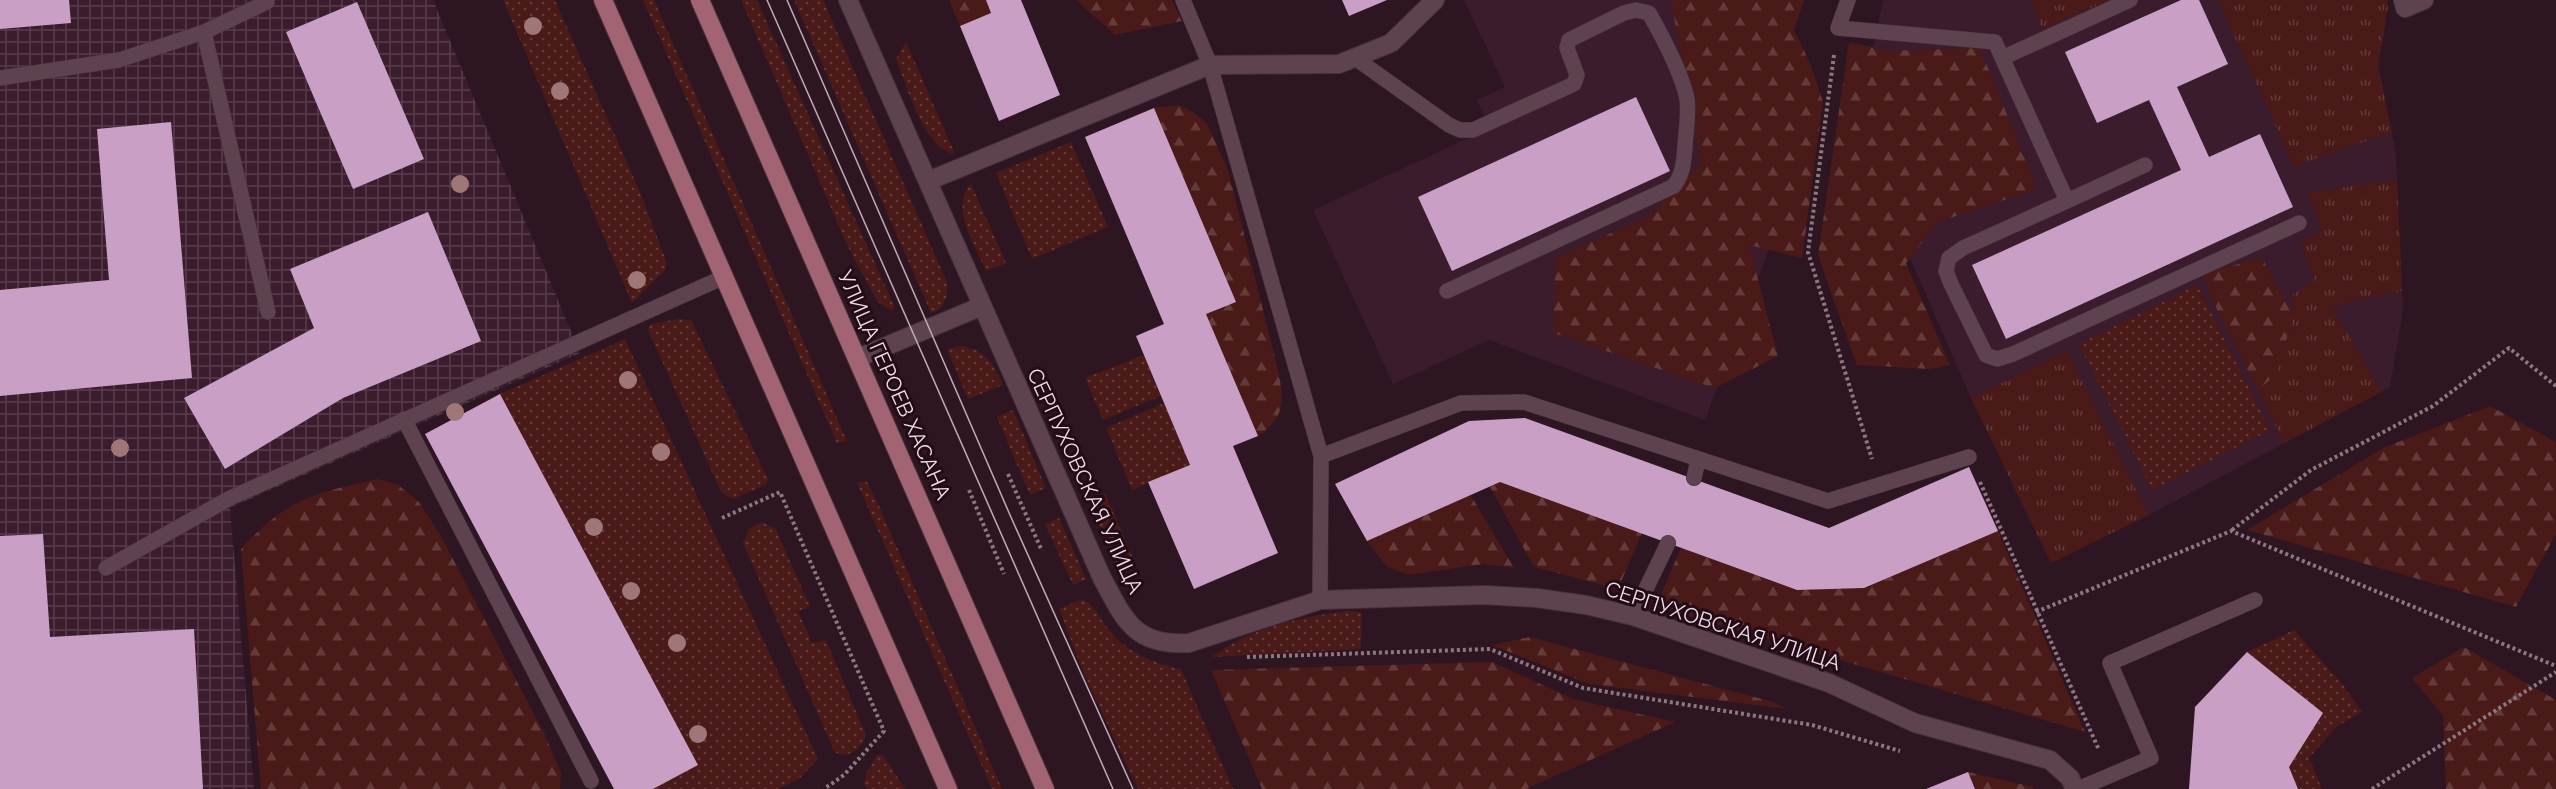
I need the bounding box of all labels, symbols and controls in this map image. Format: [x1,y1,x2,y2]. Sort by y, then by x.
street label: УЛИЦА ГЕРОЕВ ХАСАНА [833,266,956,503]
street label: СЕРПУХОВСКАЯ УЛИЦА [1022,364,1149,597]
street label: СЕРПУХОВСКАЯ УЛИЦА [1602,576,1844,675]

